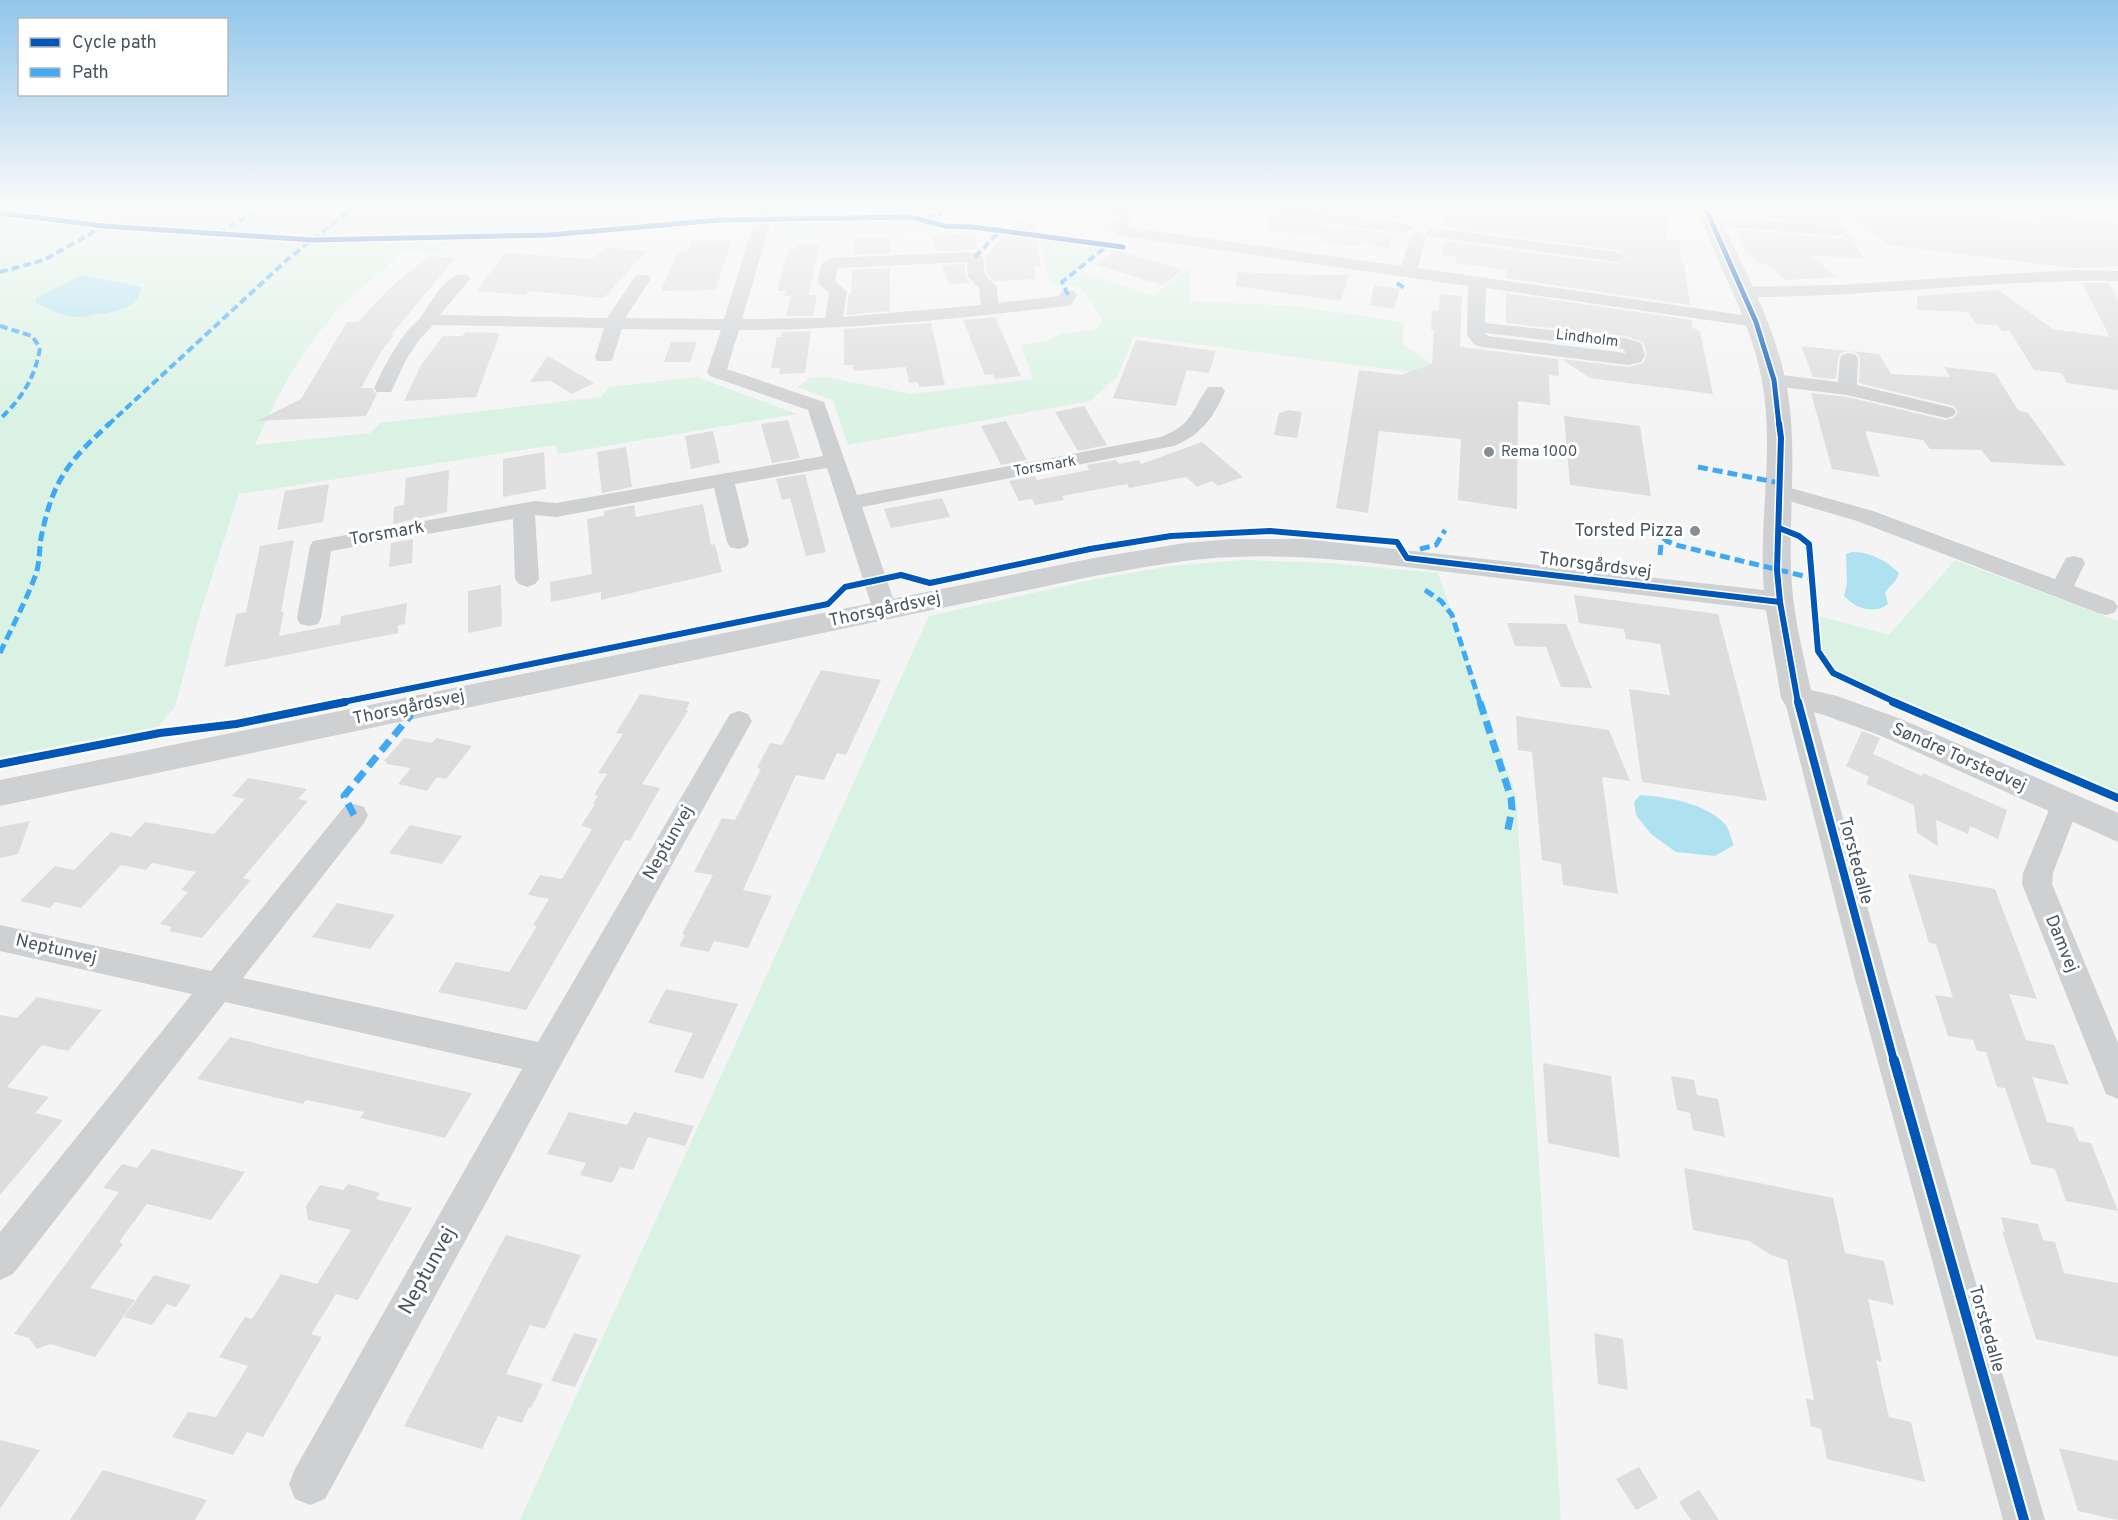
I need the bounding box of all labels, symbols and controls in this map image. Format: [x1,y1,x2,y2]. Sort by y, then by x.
legend [18,18,228,96]
text: Cycle path [72,32,157,55]
text: Path [72,62,109,85]
street label: Lindholm [1555,326,1619,352]
place label: Rema 1000 [1501,443,1577,462]
marker: Rema 1000 [1482,445,1496,459]
street label: Torsmark [1012,452,1078,482]
street label: Torsmark [348,516,426,552]
place label: Torsted Pizza [1575,520,1683,543]
marker: Torsted Pizza [1688,524,1702,538]
street label: Thorsgårdsvej [1537,548,1653,584]
street label: Thorsgårdsvej [827,587,943,633]
street label: Thorsgårdsvej [351,685,467,731]
street label: Søndre Torstedvej [1888,718,2030,798]
street label: Neptunvej [638,801,700,885]
street label: Torstedalle [1832,815,1878,907]
street label: Damvej [2039,912,2083,976]
street label: Neptunvej [13,929,99,971]
street label: Neptunvej [393,1222,463,1320]
street label: Torstedalle [1963,1283,2009,1375]

